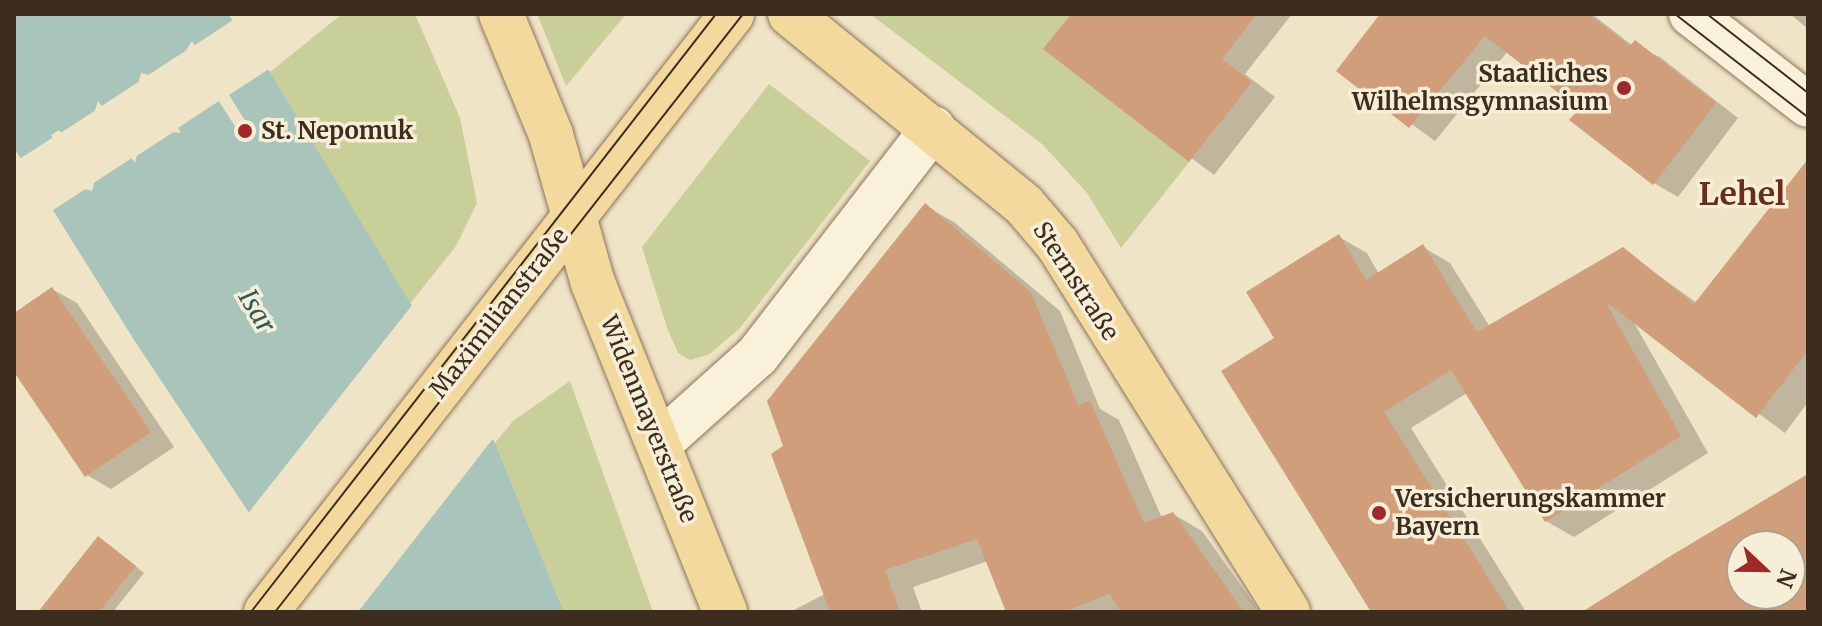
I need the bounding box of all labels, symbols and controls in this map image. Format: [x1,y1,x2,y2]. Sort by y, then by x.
place label: Staatliches Wilhelmsgymnasium [1352,60,1608,116]
marker: Staatliches Wilhelmsgymnasium [1615,79,1633,97]
place label: St. Nepomuk [261,117,413,145]
marker: St. Nepomuk [236,122,254,140]
district label: Lehel [1699,175,1785,213]
street label: Sternstraße [1027,216,1125,346]
street label: Maximilianstraße [424,222,574,404]
water label: Isar [232,284,282,338]
street label: Widenmayerstraße [594,311,704,527]
place label: Versicherungskammer Bayern [1395,485,1666,541]
marker: Versicherungskammer Bayern [1370,504,1388,522]
north arrow [1726,530,1806,610]
text: N [1770,565,1803,592]

